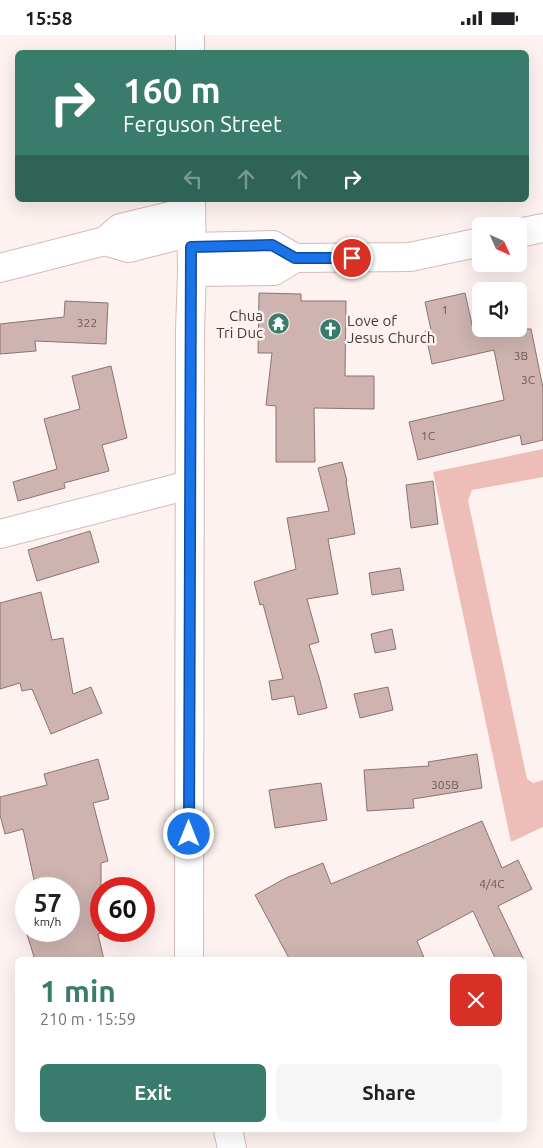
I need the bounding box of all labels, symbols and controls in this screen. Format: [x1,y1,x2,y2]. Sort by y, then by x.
text: 15:58 [25,7,73,29]
icon: right [40,70,105,135]
text: 160 m [123,70,221,110]
text: Ferguson Street [123,111,282,136]
icon: left [179,165,207,193]
icon: ahead [232,165,260,193]
icon: ahead [285,165,313,193]
icon: right [338,165,366,193]
north arrow [472,217,528,273]
map controls [472,217,527,337]
pin [331,237,373,279]
icon: arrive [338,244,366,272]
button: sound [472,282,527,337]
house number: 1 [442,303,448,316]
place label: Chua Tri Duc [216,307,263,341]
temple icon: Chua Tri Duc [267,312,291,336]
place label: Love of Jesus Church [347,312,435,346]
house number: 322 [77,316,97,329]
church icon: Love of Jesus Church [319,317,343,341]
house number: 3B [514,349,528,362]
house number: 3C [521,373,536,386]
house number: 1C [421,429,436,442]
house number: 305B [431,778,459,791]
position arrow [162,807,214,859]
speed limit sign: 60 [90,877,155,942]
house number: 4/4C [479,877,505,890]
text: 57 [33,889,62,917]
text: km/h [34,915,61,928]
text: 1 min [40,974,116,1008]
button: close [450,974,502,1026]
text: 210 m · 15:59 [40,1010,136,1028]
button: Exit [40,1064,266,1122]
button: Share [276,1064,502,1122]

